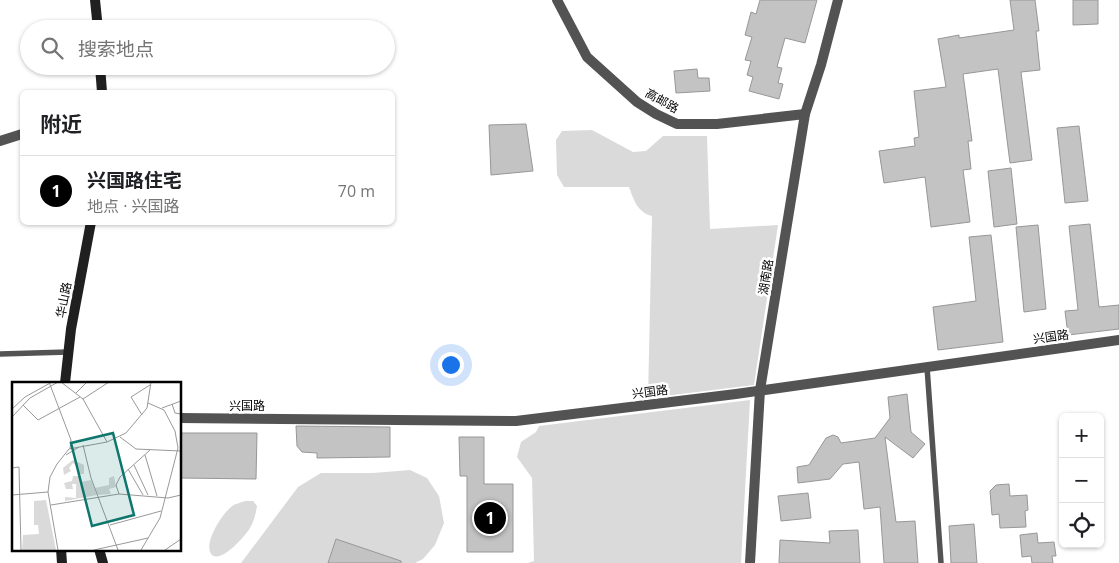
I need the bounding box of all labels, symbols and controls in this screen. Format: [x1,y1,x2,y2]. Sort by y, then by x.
search box [20,20,395,75]
icon: search [38,34,66,62]
text: 搜索地点 [78,36,154,62]
street label: 高邮路 [642,84,682,117]
text: 附近 [40,110,82,138]
text: 兴国路住宅 [87,167,182,193]
text: 1 [51,180,61,202]
text: 70 m [338,180,375,202]
text: 地点 · 兴国路 [87,195,180,217]
street label: 湖南路 [754,258,777,296]
street label: 华山路 [52,281,75,319]
street label: 兴国路 [1032,326,1070,347]
your location [438,352,464,378]
street label: 兴国路 [631,381,669,402]
inset map [12,382,181,550]
street label: 兴国路 [229,397,265,414]
map controls [1059,413,1104,548]
button: + [1059,413,1104,458]
button: − [1059,458,1104,503]
pin: 1 [474,499,506,537]
button: locate [1059,503,1104,548]

